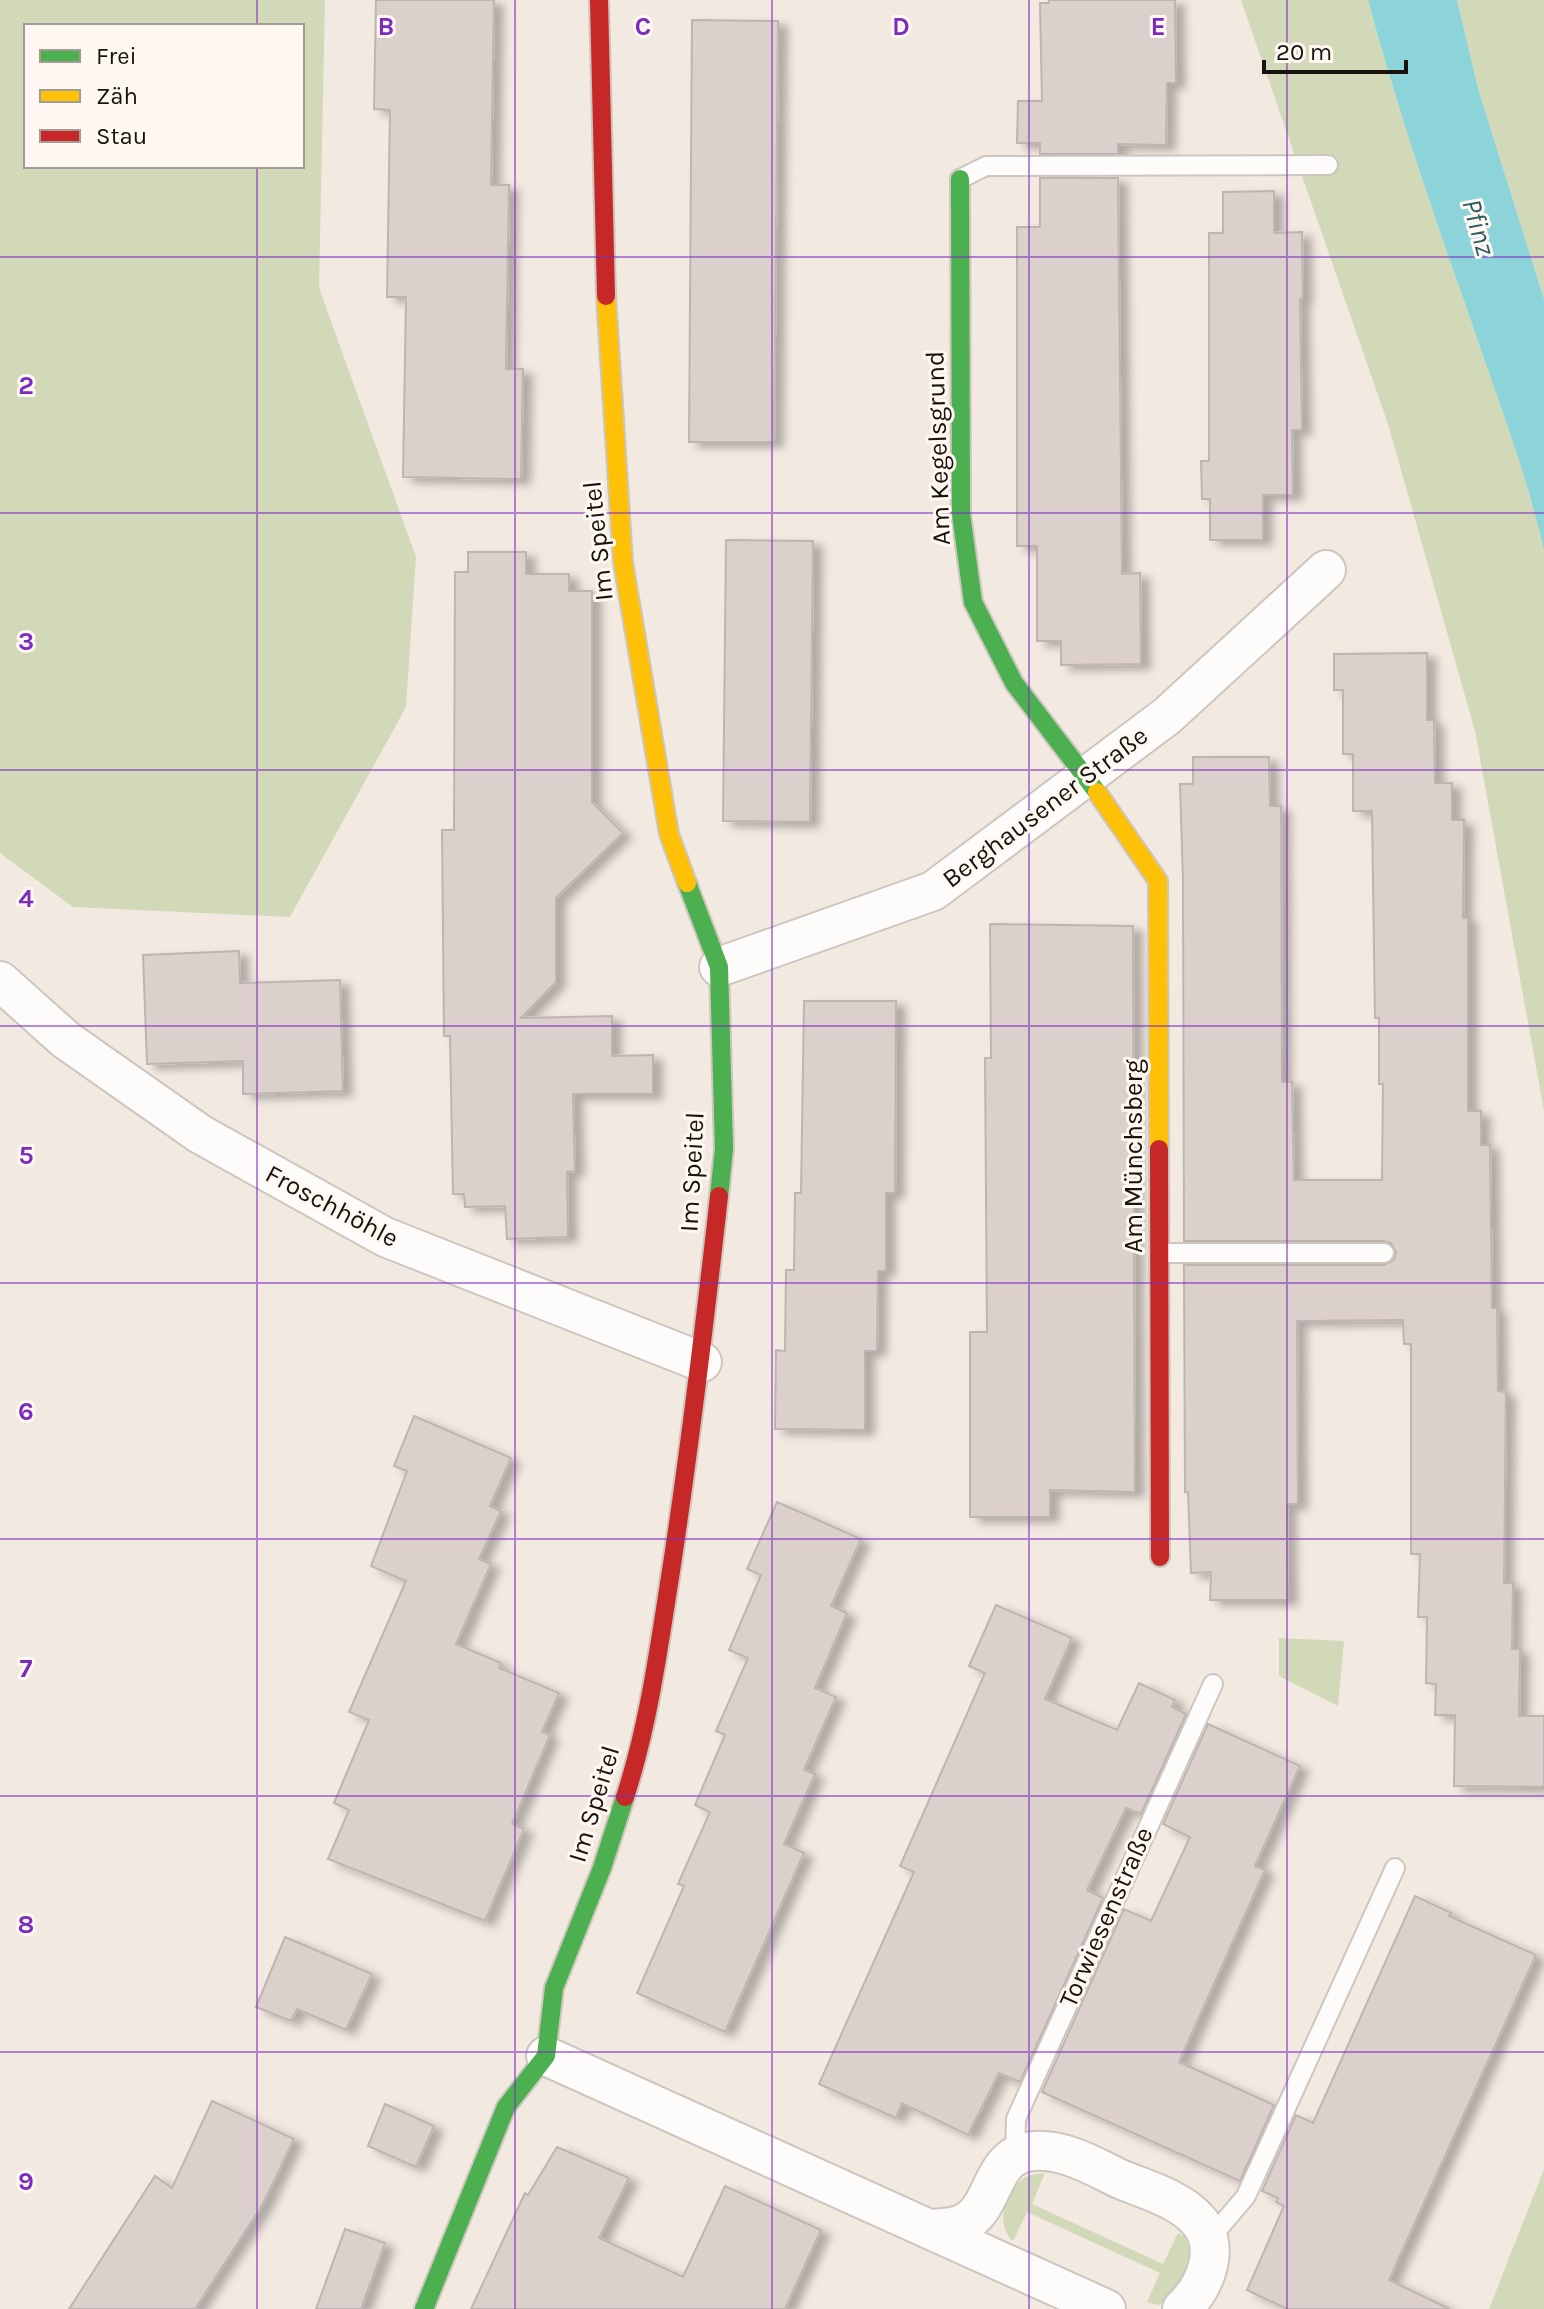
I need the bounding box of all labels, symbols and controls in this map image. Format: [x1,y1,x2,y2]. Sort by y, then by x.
text: B [378,11,394,42]
text: C [635,11,651,42]
text: D [892,11,910,42]
text: E [1150,11,1166,42]
legend [24,24,304,168]
scale bar [1264,24,1406,74]
text: 20 m [1276,38,1332,66]
text: Frei [96,42,137,70]
text: Zäh [96,82,138,110]
text: Stau [96,122,147,150]
water label: Pfinz [1455,195,1503,259]
street label: Am Kegelsgrund [919,350,957,546]
text: 2 [18,370,34,401]
street label: Im Speitel [576,480,620,602]
text: 3 [18,626,34,657]
street label: Berghausener Straße [936,720,1154,894]
text: 4 [18,883,34,914]
street label: Am Münchsberg [1118,1059,1149,1253]
street label: Im Speitel [673,1111,711,1233]
text: 5 [18,1140,34,1171]
street label: Froschhöhle [260,1158,404,1254]
text: 6 [18,1396,34,1427]
text: 7 [20,1653,33,1684]
street label: Im Speitel [562,1742,626,1866]
street label: Torwiesenstraße [1052,1822,1160,2012]
text: 8 [18,1909,34,1940]
text: 9 [18,2166,34,2197]

